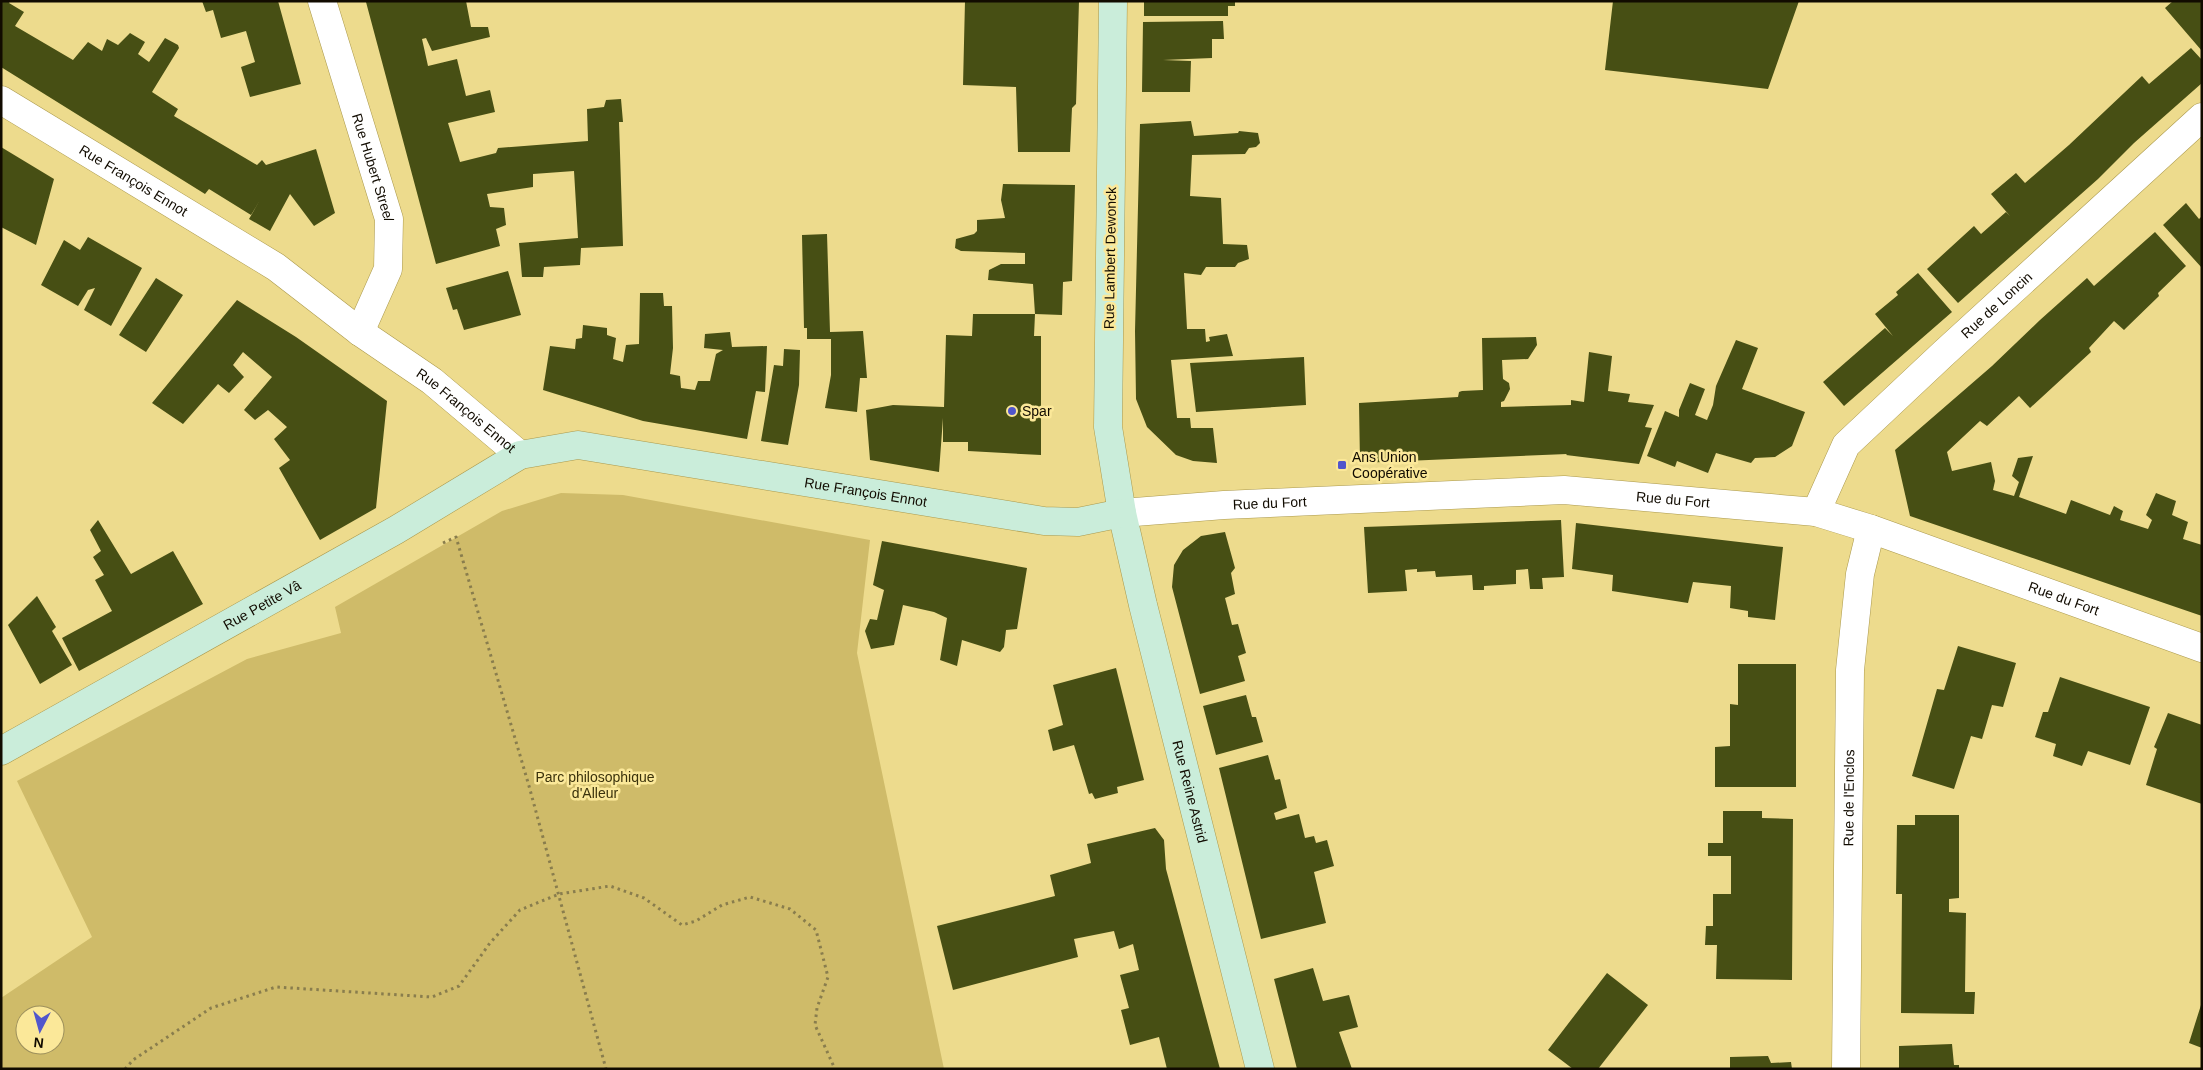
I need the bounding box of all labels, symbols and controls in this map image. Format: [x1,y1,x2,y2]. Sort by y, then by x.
street label: Rue Hubert Streel [349,111,397,221]
street label: Rue François Ennot [76,141,191,219]
street label: Rue Lambert Dewonck [1101,186,1119,329]
street label: Rue de Loncin [1958,269,2035,341]
street label: Rue François Ennot [413,365,519,456]
place label: Spar [1022,403,1052,419]
marker: Spar [1006,405,1018,417]
place label: Ans Union Coopérative [1352,449,1428,481]
marker: Ans Union Coopérative [1336,459,1348,471]
street label: Rue François Ennot [803,474,928,510]
street label: Rue du Fort [1635,488,1711,511]
street label: Rue du Fort [1232,493,1307,513]
street label: Rue Petite Vâ [220,577,304,633]
street label: Rue du Fort [2026,578,2101,618]
street label: Rue Reine Astrid [1169,739,1211,845]
street label: Rue de l'Enclos [1840,749,1857,847]
park label: Parc philosophique d'Alleur [535,769,655,801]
north arrow [15,1005,65,1055]
text: N [33,1034,45,1051]

